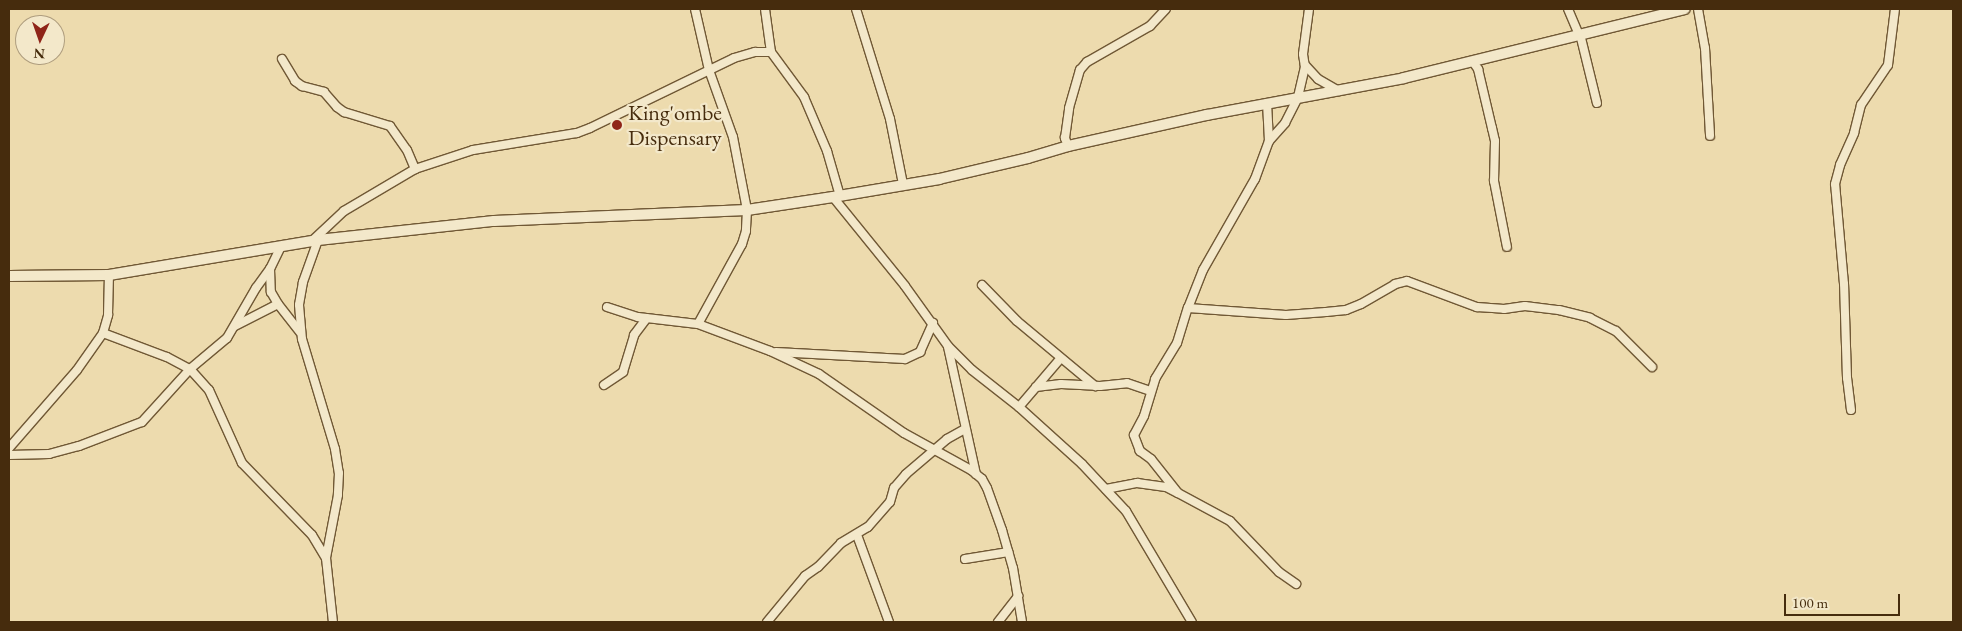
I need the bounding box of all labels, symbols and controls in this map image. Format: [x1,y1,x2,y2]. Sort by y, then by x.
north arrow [15,15,65,65]
text: N [33,45,45,63]
place label: King'ombe Dispensary [628,99,722,150]
marker: King'ombe Dispensary [610,118,624,132]
scale bar [1787,584,1903,616]
text: 100 m [1792,593,1828,612]

